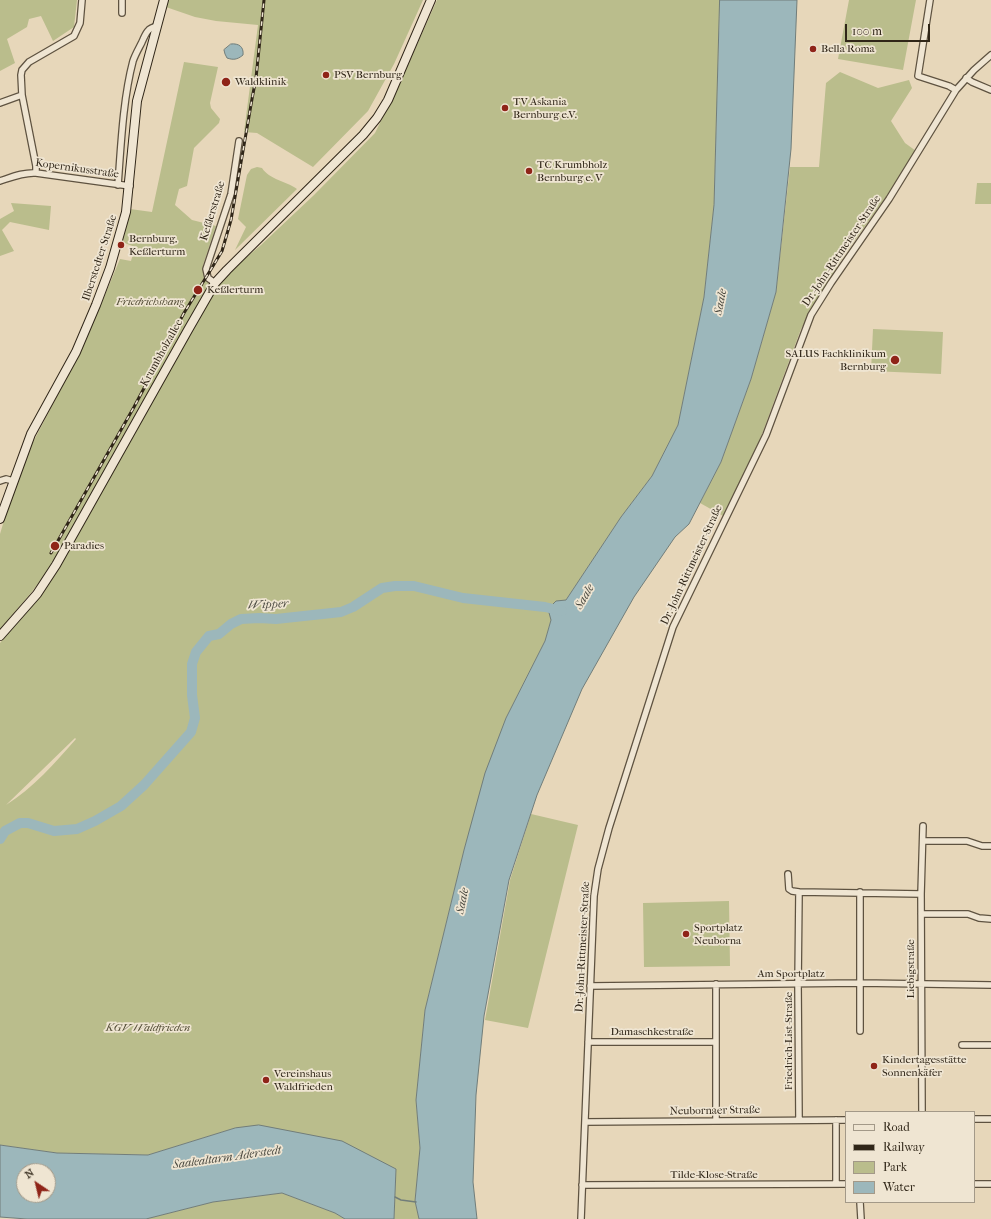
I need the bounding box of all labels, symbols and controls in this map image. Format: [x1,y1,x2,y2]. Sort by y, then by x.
scale bar [847,16,932,42]
text: 100 m [852,24,882,38]
place label: Bella Roma [821,42,875,56]
marker: Bella Roma [808,44,818,54]
place label: PSV Bernburg [334,68,402,82]
marker: PSV Bernburg [321,70,331,80]
place label: Waldklinik [235,75,286,89]
marker: Waldklinik [220,76,232,88]
place label: TV Askania Bernburg e.V. [513,95,577,121]
marker: TV Askania Bernburg e.V. [500,103,510,113]
street label: Kopernikusstraße [34,157,120,181]
place label: TC Krumbholz Bernburg e. V [537,158,607,184]
marker: TC Krumbholz Bernburg e. V [524,166,534,176]
street label: Keßlerstraße [198,180,228,242]
street label: Dr.-John-Rittmeister-Straße [800,193,884,309]
street label: Ilberstedter Straße [80,213,120,303]
place label: Bernburg, Keßlerturm [129,232,185,258]
marker: Bernburg, Keßlerturm [116,240,126,250]
place label: Keßlerturm [207,283,263,297]
marker: Keßlerturm [192,284,204,296]
water label: Saale [711,288,731,316]
park label: Friedrichshang [116,295,184,309]
street label: Krumbholzallee [138,317,186,389]
place label: SALUS Fachklinikum Bernburg [786,347,886,373]
marker: SALUS Fachklinikum Bernburg [889,354,901,366]
street label: Dr.-John-Rittmeister-Straße [658,503,726,627]
place label: Paradies [64,539,104,553]
marker: Paradies [49,540,61,552]
water label: Saale [572,582,598,612]
water label: Wipper [247,597,289,613]
street label: Dr.-John-Rittmeister-Straße [573,881,593,1013]
water label: Saale [453,887,473,915]
place label: Sportplatz Neuborna [694,921,743,947]
marker: Sportplatz Neuborna [681,929,691,939]
street label: Liebigstraße [904,939,918,999]
street label: Am Sportplatz [757,967,825,981]
street label: Friedrich-List-Straße [782,992,796,1090]
park label: KGV Waldfrieden [106,1021,190,1035]
street label: Damaschkestraße [611,1025,693,1039]
place label: Kindertagesstätte Sonnenkäfer [882,1053,967,1079]
marker: Kindertagesstätte Sonnenkäfer [869,1061,879,1071]
place label: Vereinshaus Waldfrieden [274,1067,333,1093]
marker: Vereinshaus Waldfrieden [261,1075,271,1085]
street label: Neubornaer Straße [670,1104,760,1118]
legend [845,1111,975,1203]
text: Road [883,1120,910,1134]
text: Railway [883,1140,925,1154]
water label: Saalealtarm Aderstedt [172,1143,282,1173]
text: Park [883,1160,907,1174]
north arrow [16,1163,56,1203]
text: N [22,1166,37,1181]
street label: Tilde-Klose-Straße [670,1168,758,1182]
text: Water [883,1180,915,1194]

